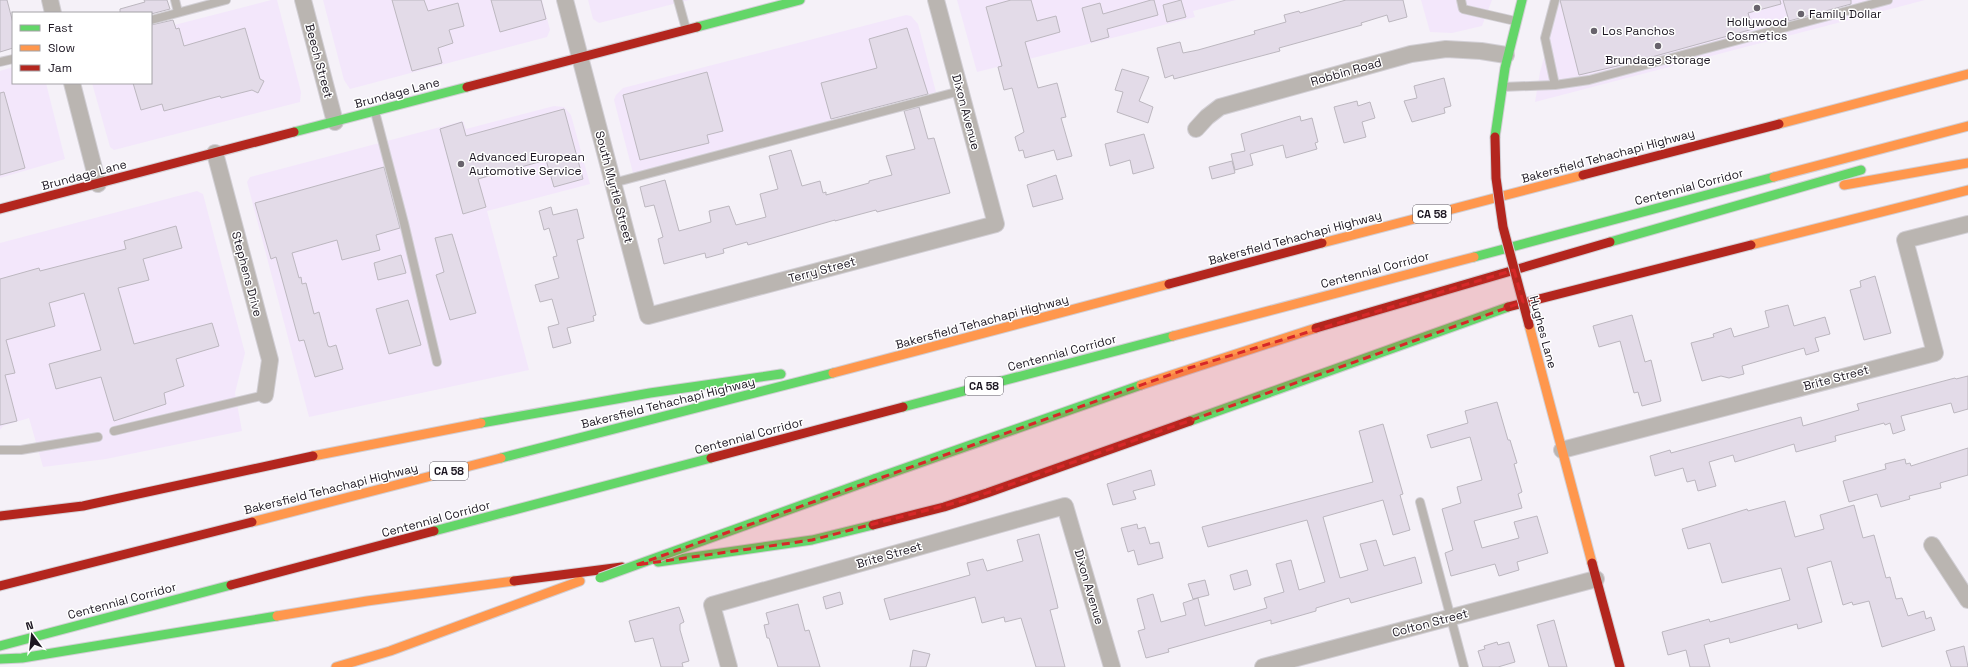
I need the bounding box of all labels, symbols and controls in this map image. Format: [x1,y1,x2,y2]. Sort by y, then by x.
marker: Hollywood Cosmetics [1752,3,1762,13]
place label: Family Dollar [1809,6,1882,22]
marker: Family Dollar [1796,9,1806,19]
legend [12,12,152,84]
place label: Hollywood Cosmetics [1727,14,1787,44]
text: Fast [48,20,73,36]
street label: Beech Street [301,22,337,100]
place label: Los Panchos [1602,23,1675,39]
marker: Los Panchos [1589,26,1599,36]
text: Slow [48,40,75,56]
marker: Brundage Storage [1653,41,1663,51]
place label: Brundage Storage [1605,52,1711,68]
street label: Robbin Road [1309,54,1383,90]
text: Jam [48,60,72,76]
street label: Dixon Avenue [948,72,984,152]
street label: Brundage Lane [353,74,441,112]
street label: Bakersfield Tehachapi Highway [1520,125,1696,187]
street label: South Myrtle Street [591,129,637,245]
place label: Advanced European Automotive Service [469,149,585,179]
street label: Brundage Lane [40,156,128,194]
marker: Advanced European Automotive Service [456,159,466,169]
street label: Centennial Corridor [1633,165,1746,209]
road number: CA 58 [1413,205,1451,223]
street label: Bakersfield Tehachapi Highway [1207,207,1383,269]
street label: Stephens Drive [228,230,266,318]
street label: Centennial Corridor [1319,248,1432,292]
street label: Terry Street [787,253,857,287]
street label: Bakersfield Tehachapi Highway [894,291,1070,353]
street label: Hughes Lane [1526,294,1560,370]
street label: Centennial Corridor [1006,331,1119,375]
street label: Brite Street [1801,362,1871,394]
street label: Bakersfield Tehachapi Highway [579,374,757,432]
road number: CA 58 [965,377,1003,395]
street label: Centennial Corridor [693,414,806,458]
street label: Bakersfield Tehachapi Highway [242,460,420,518]
road number: CA 58 [430,462,468,480]
street label: Centennial Corridor [380,497,493,541]
street label: Brite Street [854,538,924,572]
street label: Dixon Avenue [1071,547,1107,627]
street label: Centennial Corridor [66,579,179,623]
street label: Colton Street [1390,605,1470,641]
north arrow [12,615,52,655]
text: N [24,618,35,633]

